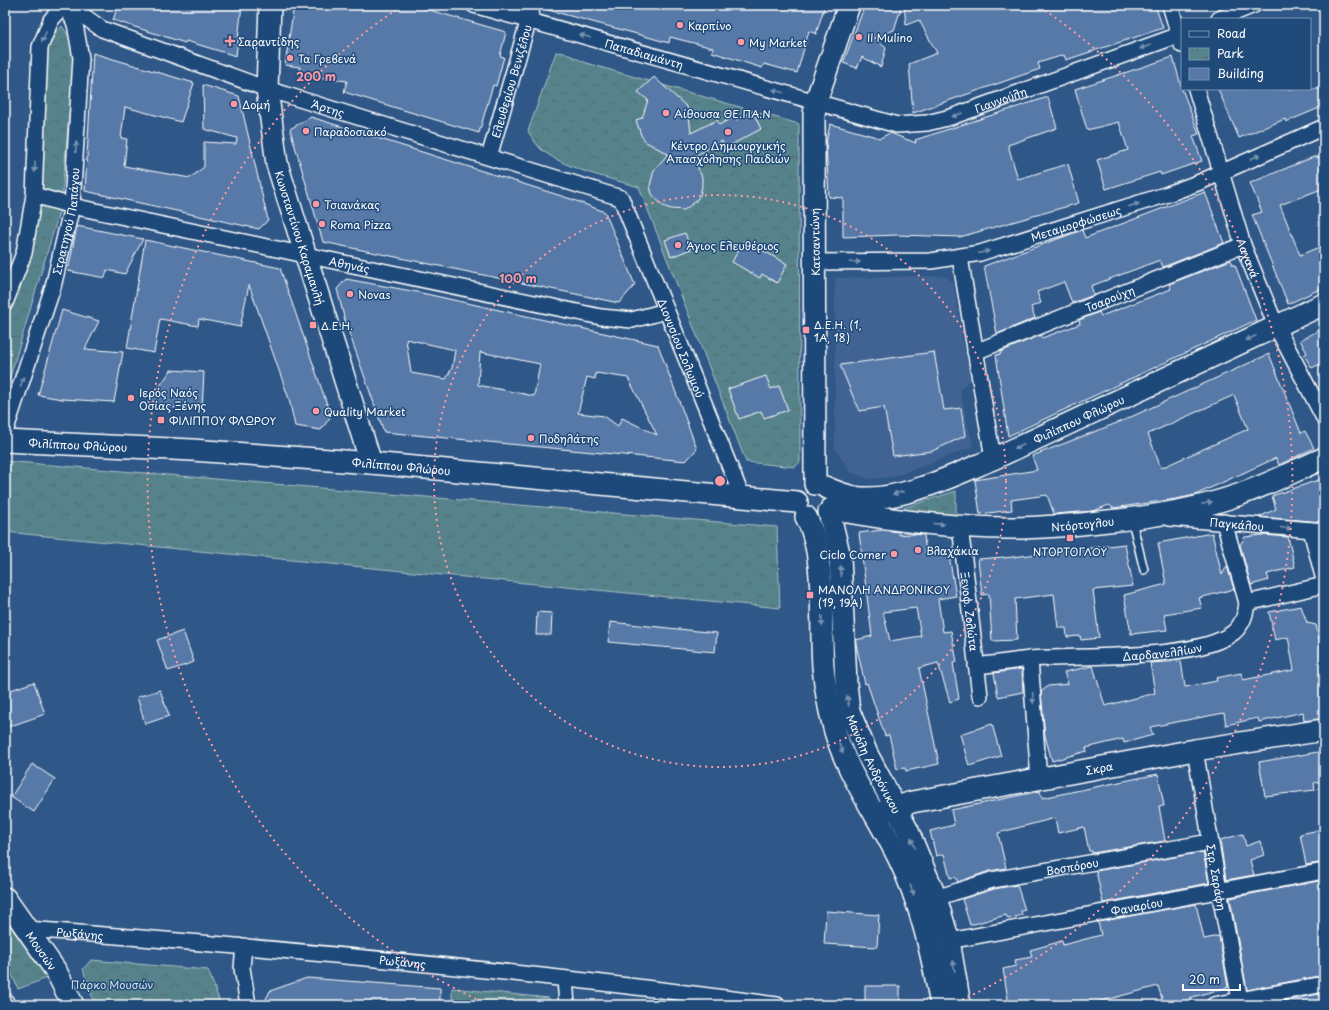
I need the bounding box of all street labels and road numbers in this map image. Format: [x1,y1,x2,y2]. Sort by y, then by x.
street label: Ελευθερίου Βενιζέλου [487,23,535,140]
street label: Παπαδιαμάντη [603,34,685,73]
street label: Γιαννούλη [972,82,1029,116]
street label: Άρτης [309,95,347,121]
street label: Στρατηγού Παπάγου [48,167,83,276]
street label: Κωνσταντίνου Καραμανλή [271,168,329,307]
street label: Μεταμορφώσεως [1028,201,1123,245]
street label: Κατσαντώνη [806,208,824,276]
street label: Λαχανά [1233,236,1264,280]
street label: Αθηνάς [328,252,372,277]
street label: Τσαρούχη [1083,281,1137,316]
street label: Διονυσίου Σολωμού [654,295,709,400]
street label: Φιλίππου Φλώρου [1030,390,1127,448]
street label: Φιλίππου Φλώρου [28,434,128,455]
street label: Φιλίππου Φλώρου [351,453,451,479]
street label: Ντόρτογλου [1051,512,1115,535]
street label: Παγκάλου [1209,513,1265,534]
street label: Ξενοφ. Ζολώτα [957,571,983,652]
street label: Δαρδανελλίων [1122,638,1204,664]
street label: Μανόλη Ανδρόνικου [843,711,906,816]
street label: Σκρα [1084,757,1114,778]
street label: Στρ. Σαράφη [1203,843,1231,912]
street label: Βοσπόρου [1044,853,1100,879]
street label: Φαναρίου [1109,893,1164,919]
street label: Ρωξάνης [56,923,104,943]
street label: Μουσών [22,927,61,973]
street label: Ρωξάνης [378,951,427,972]

